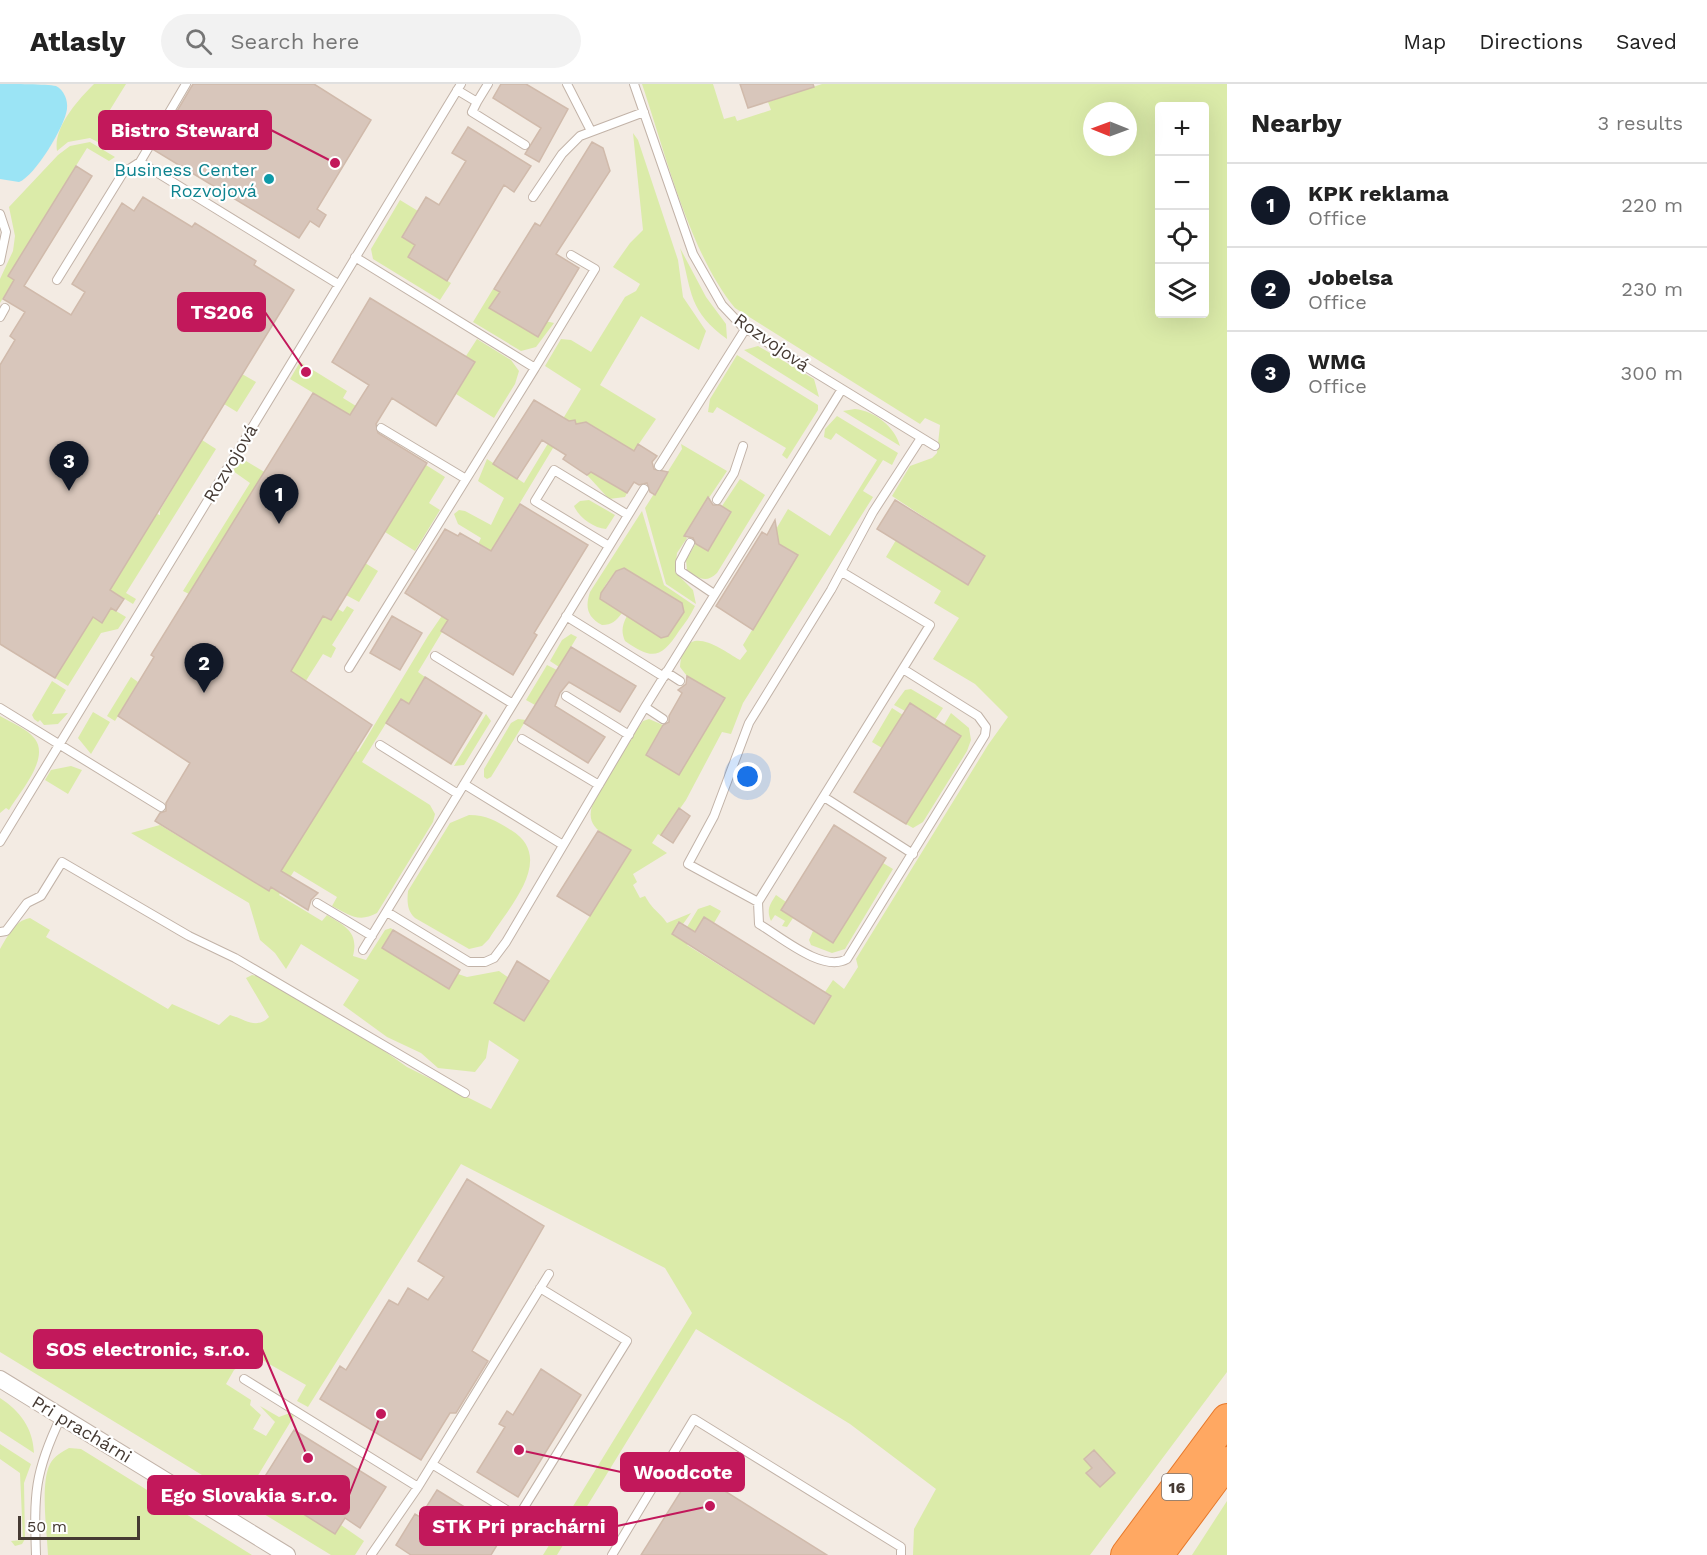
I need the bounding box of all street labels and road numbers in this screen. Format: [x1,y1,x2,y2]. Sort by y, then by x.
street label: Rozvojová [730,308,814,376]
street label: Rozvojová [199,420,261,506]
street label: Pri prachárni [28,1391,136,1467]
road number: 16 [1162,1474,1192,1500]

